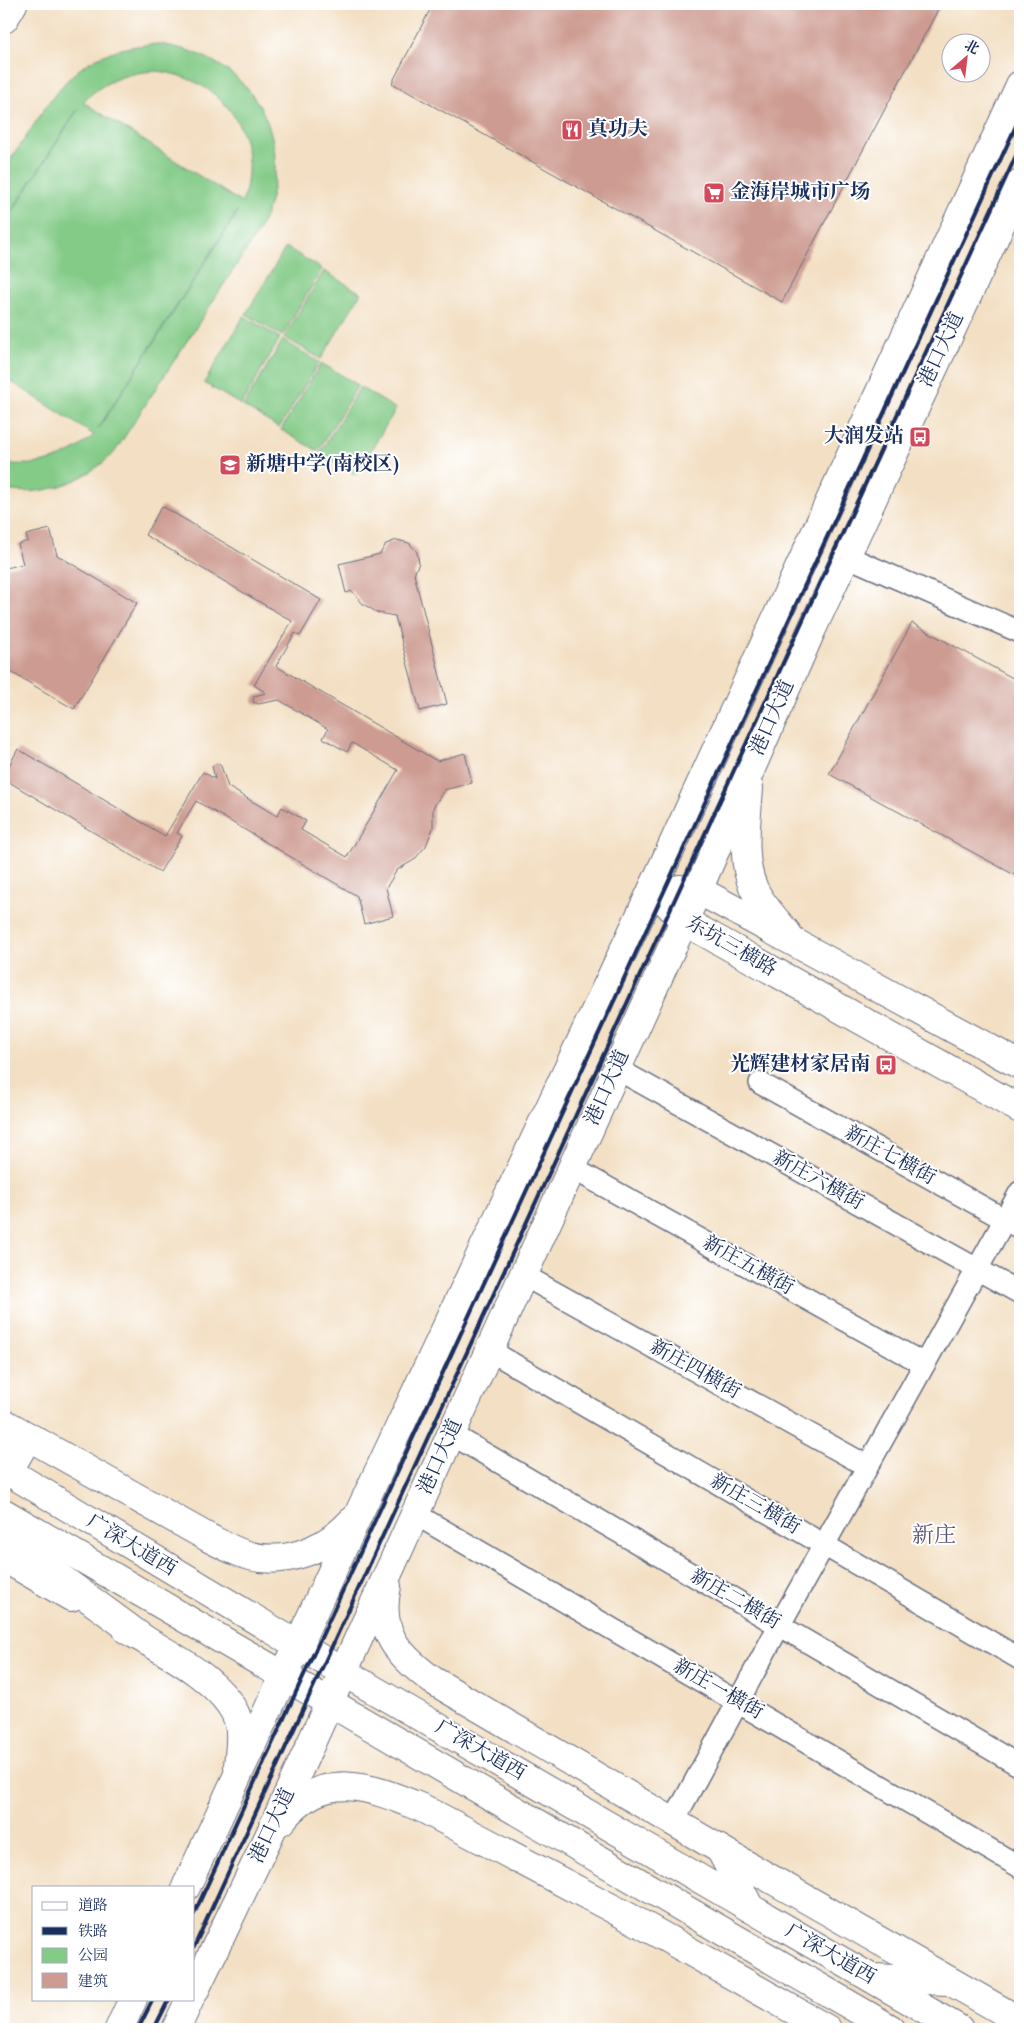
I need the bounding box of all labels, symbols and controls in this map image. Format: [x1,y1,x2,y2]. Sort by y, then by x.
north arrow [942,32,992,82]
text: 北 [961,36,982,60]
place label: 真功夫 [588,116,648,144]
restaurant icon: 真功夫 [560,118,584,142]
place label: 金海岸城市广场 [730,179,870,207]
supermarket icon: 金海岸城市广场 [702,181,726,205]
street label: 港口大道 [912,308,972,392]
place label: 大润发站 [824,423,904,451]
bus stop icon: 大润发站 [908,425,932,449]
place label: 新塘中学(南校区) [246,451,399,479]
school or university icon: 新塘中学(南校区) [218,453,242,477]
street label: 港口大道 [744,676,802,760]
street label: 东坑三横路 [681,910,781,984]
street label: 港口大道 [579,1046,637,1130]
place label: 光辉建材家居南 [730,1051,870,1079]
bus stop icon: 光辉建材家居南 [874,1053,898,1077]
street label: 新庄七横街 [839,1120,941,1192]
street label: 新庄六横街 [767,1145,869,1217]
street label: 新庄五横街 [697,1230,799,1302]
street label: 新庄四横街 [644,1334,746,1406]
street label: 港口大道 [412,1415,470,1499]
street label: 新庄三横街 [705,1468,805,1542]
street label: 广深大道西 [81,1508,181,1584]
district label: 新庄 [912,1521,956,1552]
street label: 新庄二横街 [685,1563,785,1637]
street label: 新庄一横街 [668,1653,768,1727]
street label: 广深大道西 [430,1714,530,1788]
street label: 港口大道 [243,1784,303,1868]
legend [32,1886,195,2000]
text: 道路 [78,1896,108,1917]
street label: 广深大道西 [780,1918,880,1992]
text: 铁路 [78,1922,108,1943]
text: 公园 [78,1946,108,1967]
text: 建筑 [78,1972,108,1993]

